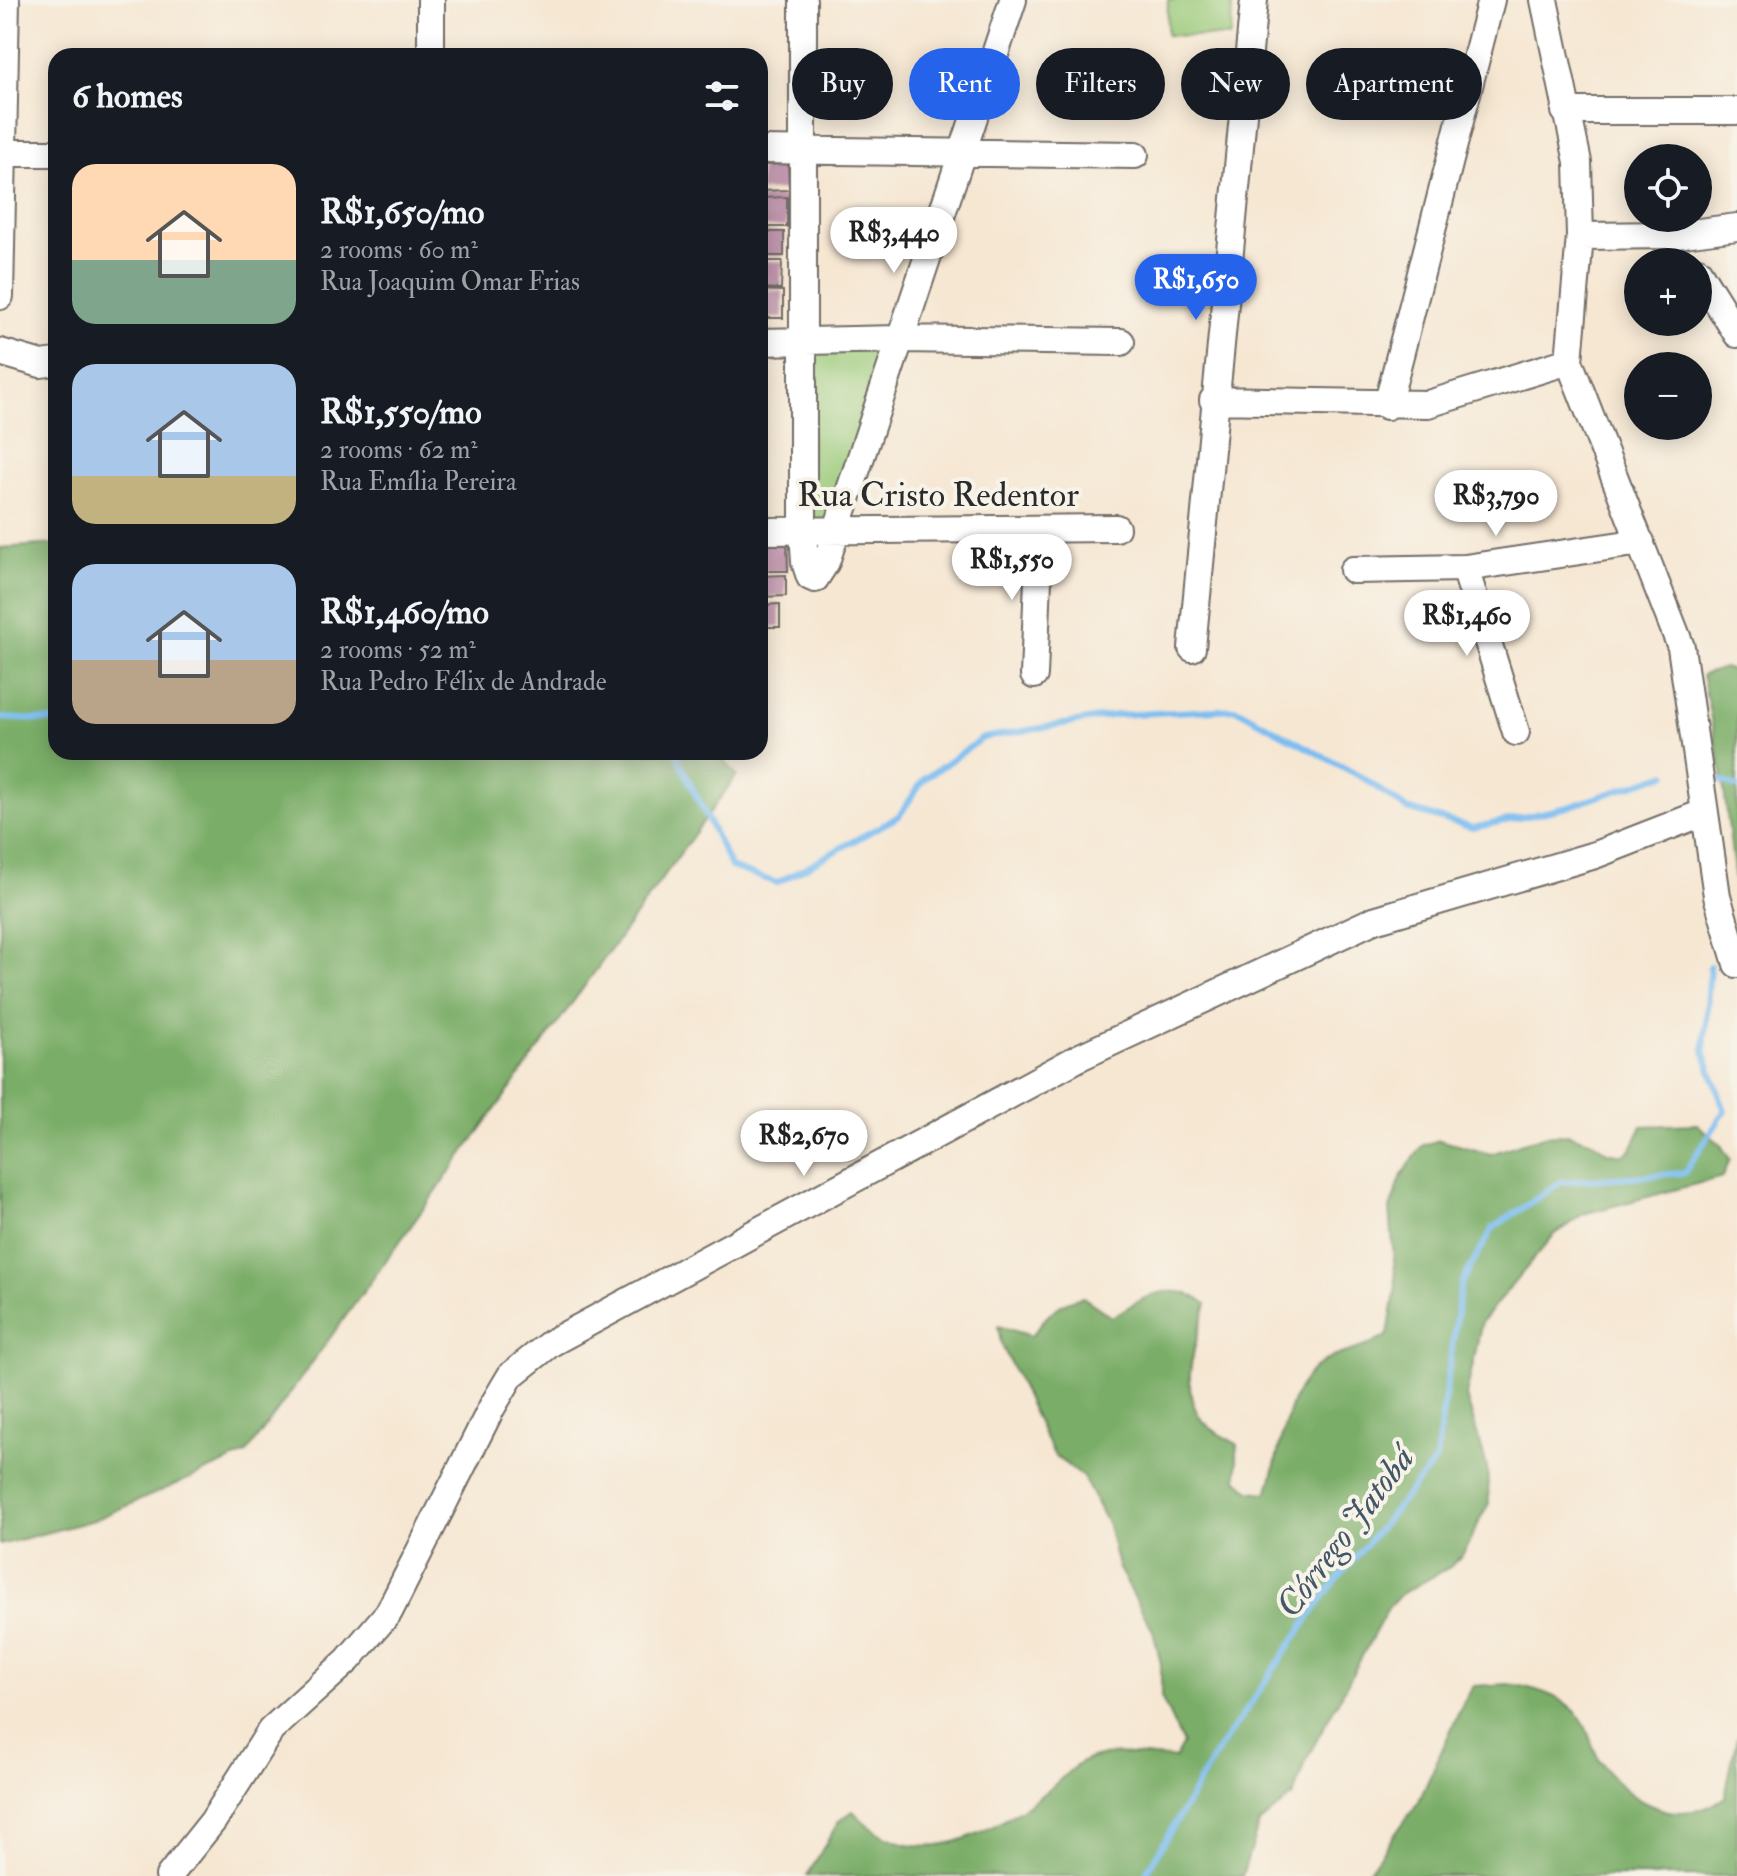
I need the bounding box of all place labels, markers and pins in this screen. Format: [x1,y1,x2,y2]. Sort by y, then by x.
pin: R$3,440 [820,207,968,275]
pin: R$1,650 [1122,254,1270,322]
pin: R$3,790 [1422,470,1570,538]
pin: R$1,550 [938,534,1086,602]
pin: R$1,460 [1393,590,1541,658]
pin: R$2,670 [730,1110,878,1178]

